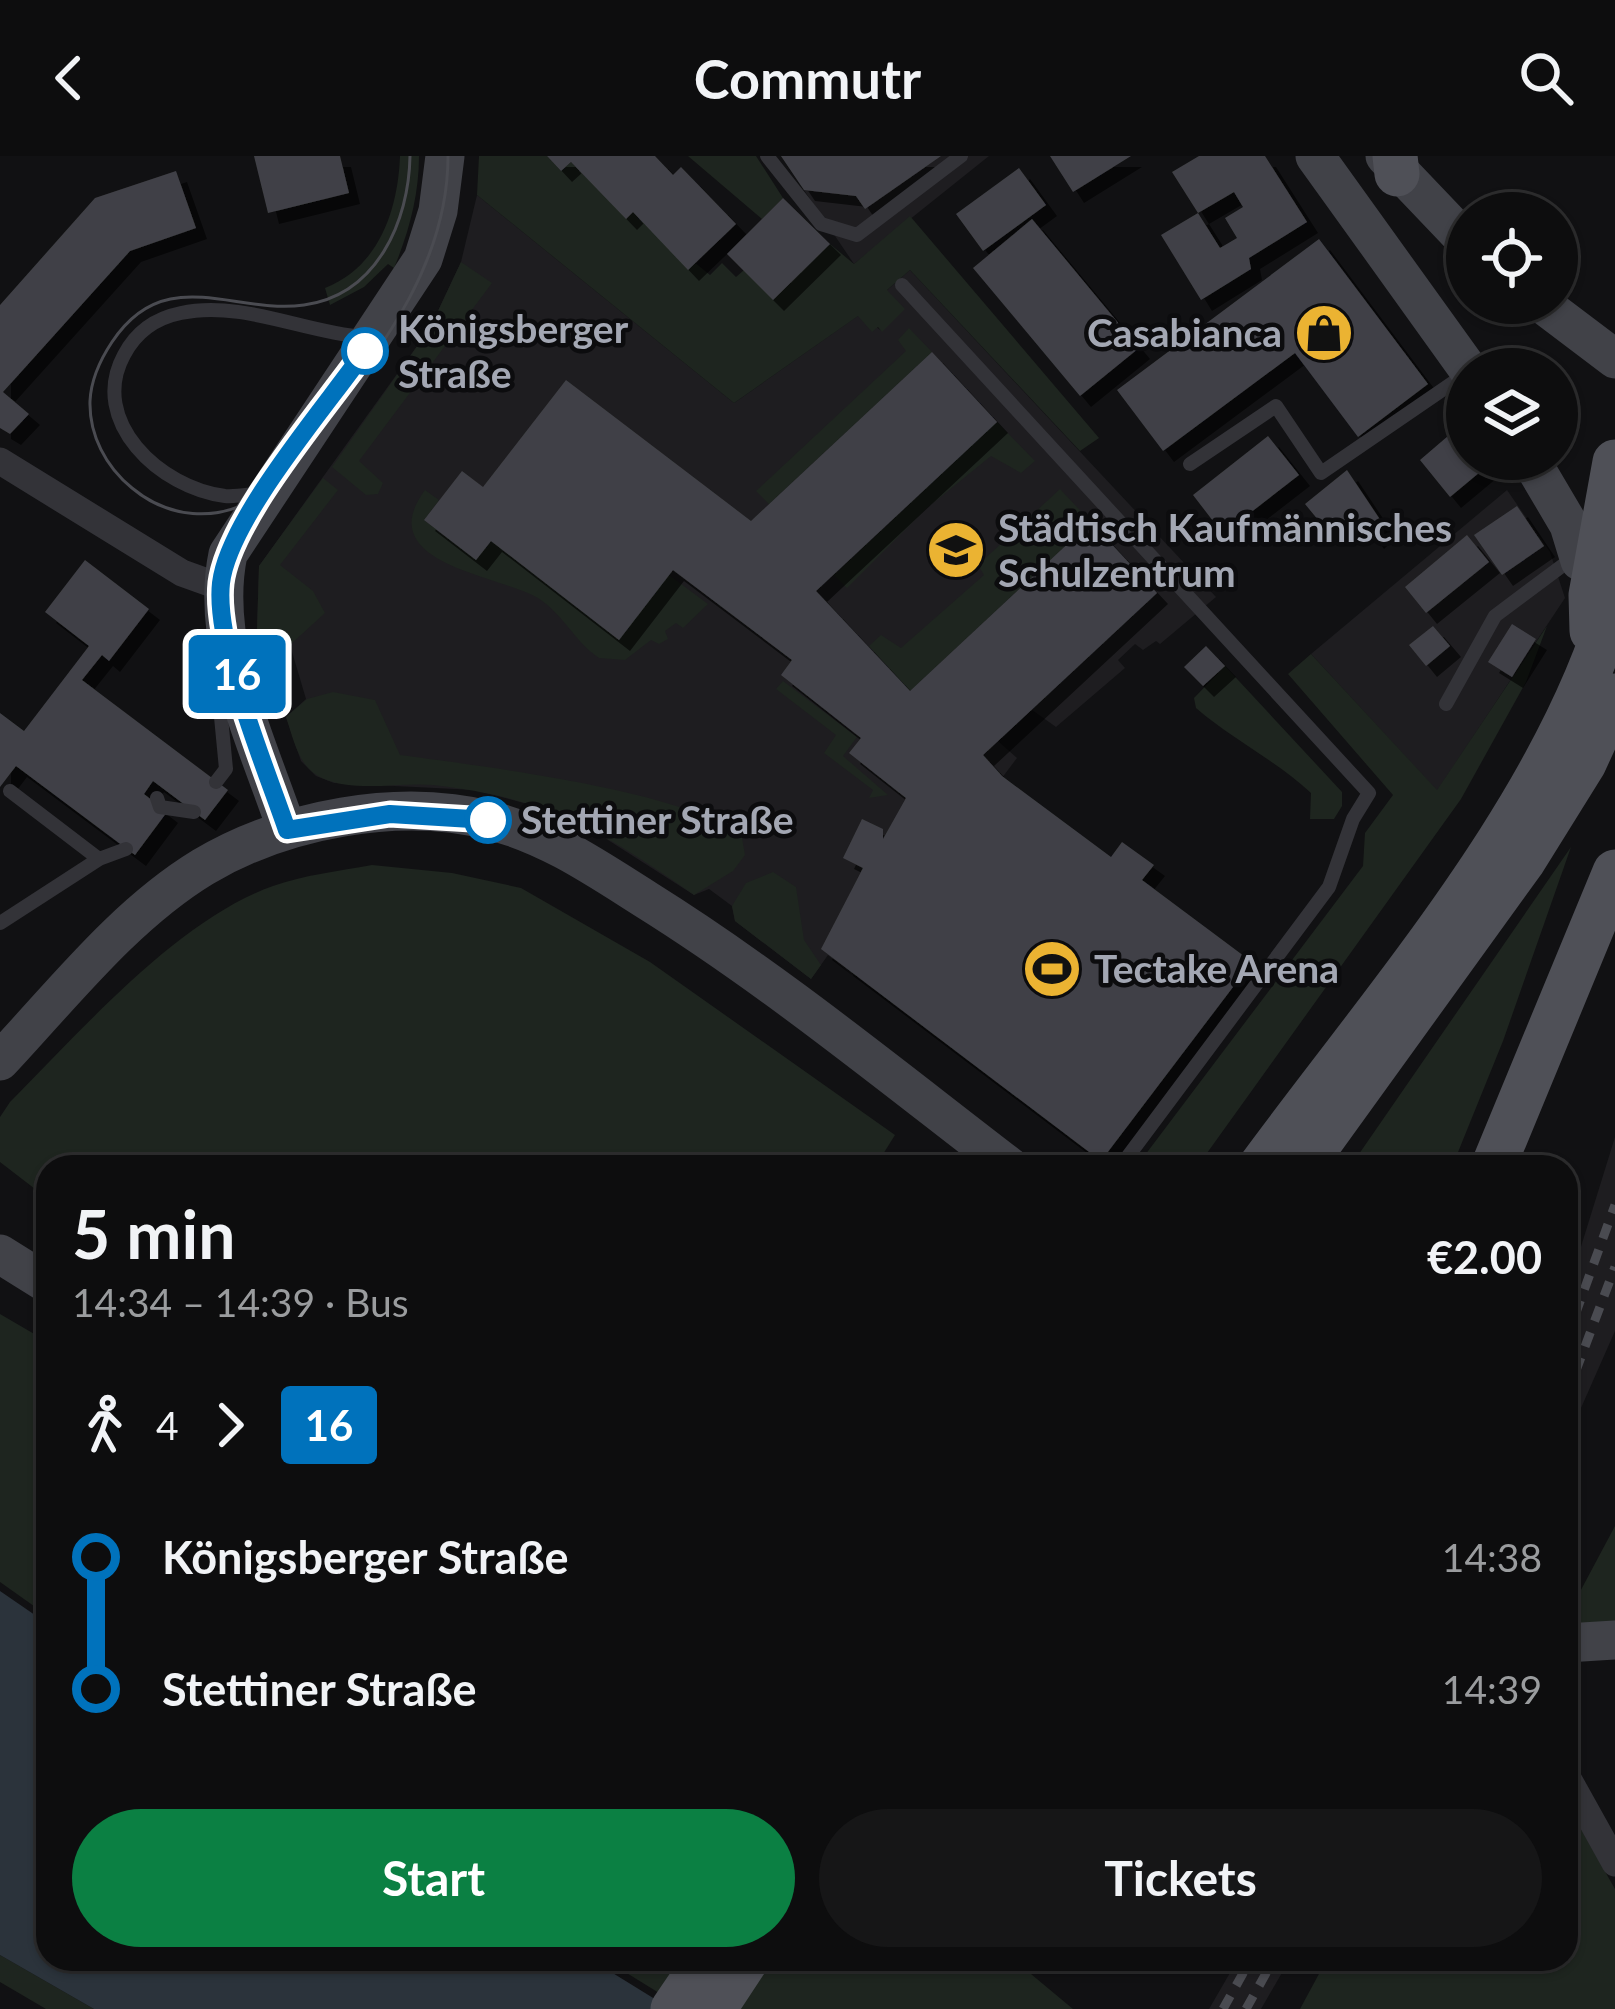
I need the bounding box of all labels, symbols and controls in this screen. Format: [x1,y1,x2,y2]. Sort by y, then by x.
icon: back [36,45,102,111]
icon: search [1513,45,1579,111]
text: Commutr [694,46,921,111]
map controls [1446,192,1578,480]
button: locate [1446,192,1578,324]
shop icon: Casabianca [1293,302,1355,364]
place label: Königsberger Straße [398,305,629,396]
place label: Casabianca [1087,309,1282,355]
marker: Königsberger Straße [343,329,387,373]
button: layers [1446,348,1578,480]
place label: Städtisch Kaufmännisches Schulzentrum [998,504,1452,595]
school or university icon: Städtisch Kaufmännisches Schulzentrum [925,519,987,581]
line badge: 16 [183,635,291,713]
text: 16 [213,649,261,699]
place label: Stettiner Straße [521,796,794,842]
marker: Stettiner Straße [466,798,510,842]
sports icon: Tectake Arena [1021,938,1083,1000]
place label: Tectake Arena [1094,945,1339,991]
text: 5 min [72,1194,236,1273]
text: €2.00 [1427,1230,1542,1284]
text: 14:34 – 14:39 · Bus [72,1279,409,1325]
icon: walk [72,1392,138,1458]
icon: forward [197,1392,263,1458]
text: 16 [305,1400,353,1450]
text: 4 [156,1402,179,1448]
text: Königsberger Straße [162,1530,569,1584]
text: 14:38 [1442,1534,1542,1580]
text: Stettiner Straße [162,1662,477,1716]
text: 14:39 [1442,1666,1542,1712]
button: Start [72,1809,795,1947]
button: Tickets [819,1809,1542,1947]

